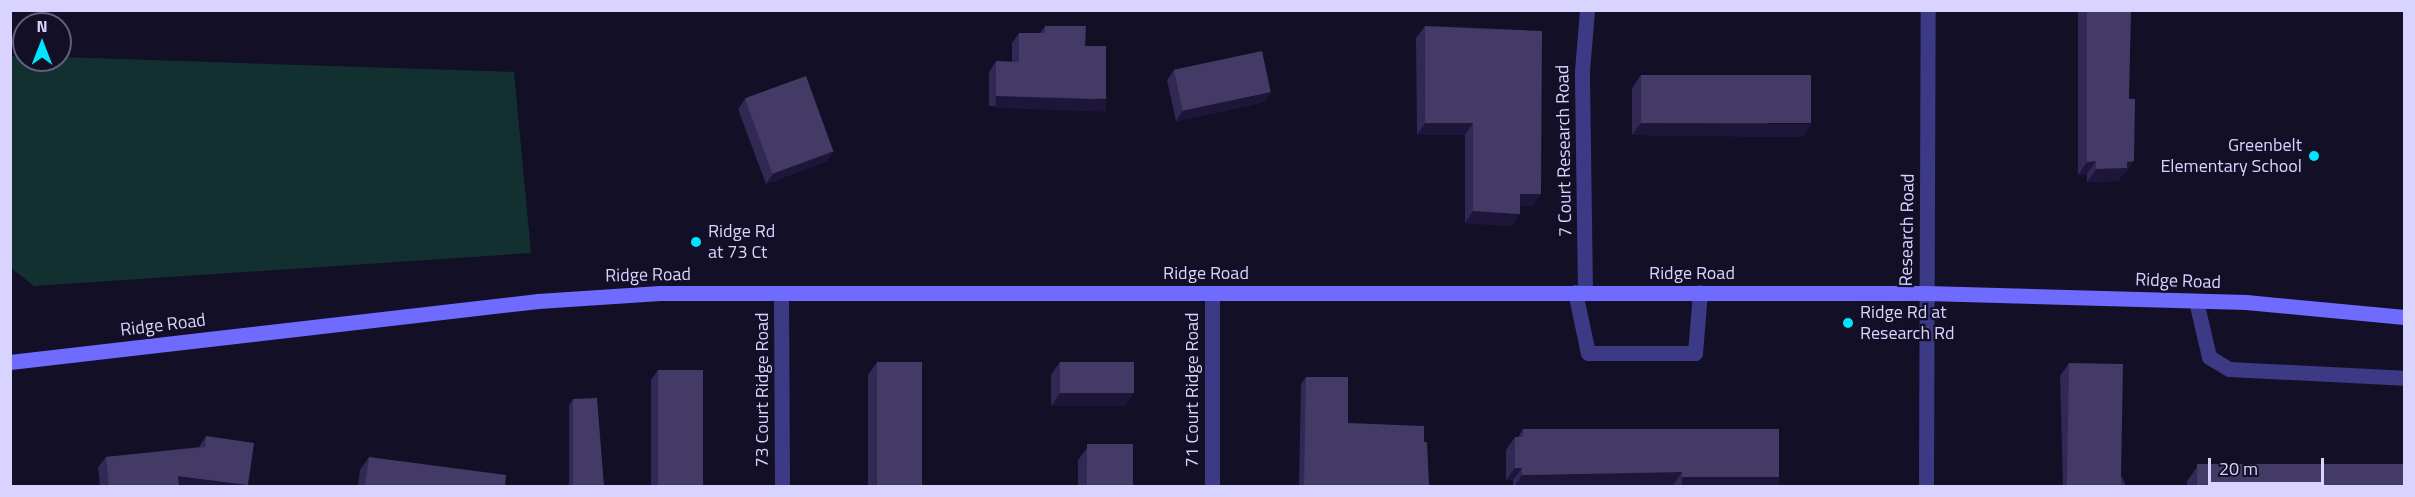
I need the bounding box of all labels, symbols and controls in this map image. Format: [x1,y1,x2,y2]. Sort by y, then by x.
north arrow [12,12,72,72]
text: N [36,14,48,38]
street label: 7 Court Research Road [1552,65,1576,237]
place label: Greenbelt Elementary School [2160,135,2302,178]
marker: Greenbelt Elementary School [2307,149,2321,163]
street label: Research Road [1895,173,1919,287]
place label: Ridge Rd at 73 Ct [708,221,775,264]
marker: Ridge Rd at 73 Ct [689,235,703,249]
street label: Ridge Road [1163,262,1249,284]
street label: Ridge Road [1649,262,1735,284]
street label: Ridge Road [605,263,691,287]
street label: Ridge Road [2135,269,2221,293]
place label: Ridge Rd at Research Rd [1860,302,1954,344]
street label: Ridge Road [119,309,207,341]
street label: 73 Court Ridge Road [751,312,773,468]
street label: 71 Court Ridge Road [1181,312,1203,468]
marker: Ridge Rd at Research Rd [1841,316,1855,330]
scale bar [2211,446,2326,484]
text: 20 m [2219,455,2258,482]

